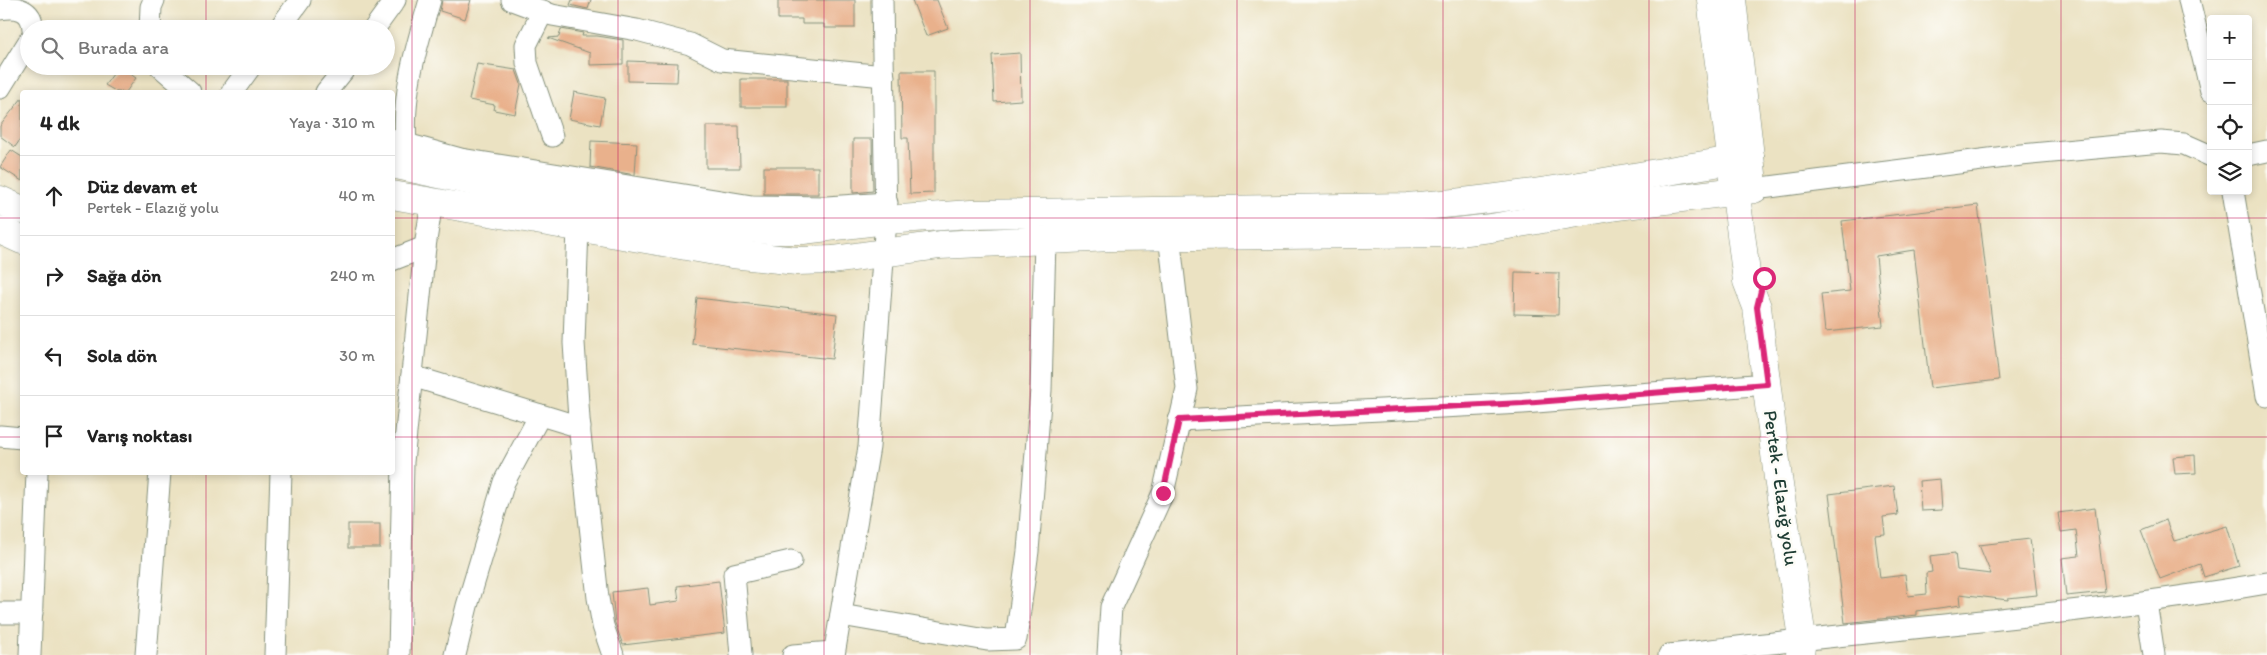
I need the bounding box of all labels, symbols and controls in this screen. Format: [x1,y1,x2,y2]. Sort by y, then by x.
map controls [2207,15,2252,195]
button: + [2207,15,2252,60]
search box [20,20,395,75]
icon: search [38,34,66,62]
text: Burada ara [78,36,169,59]
button: − [2207,60,2252,105]
button: locate [2207,105,2252,150]
text: 4 dk [40,110,80,135]
text: Yaya · 310 m [289,113,375,132]
button: layers [2207,150,2252,195]
text: Düz devam et [87,175,197,198]
icon: ahead [40,182,68,210]
text: 40 m [338,186,375,205]
text: Pertek - Elazığ yolu [87,198,219,217]
icon: right [40,262,68,290]
text: Sağa dön [87,264,161,287]
text: 240 m [330,266,375,285]
route start [1753,267,1776,290]
icon: left [40,342,68,370]
text: Sola dön [87,344,157,367]
text: 30 m [339,346,375,365]
street label: Pertek - Elazığ yolu [1759,409,1803,567]
icon: arrive [40,422,68,450]
text: Varış noktası [87,424,192,447]
route end [1152,482,1175,505]

